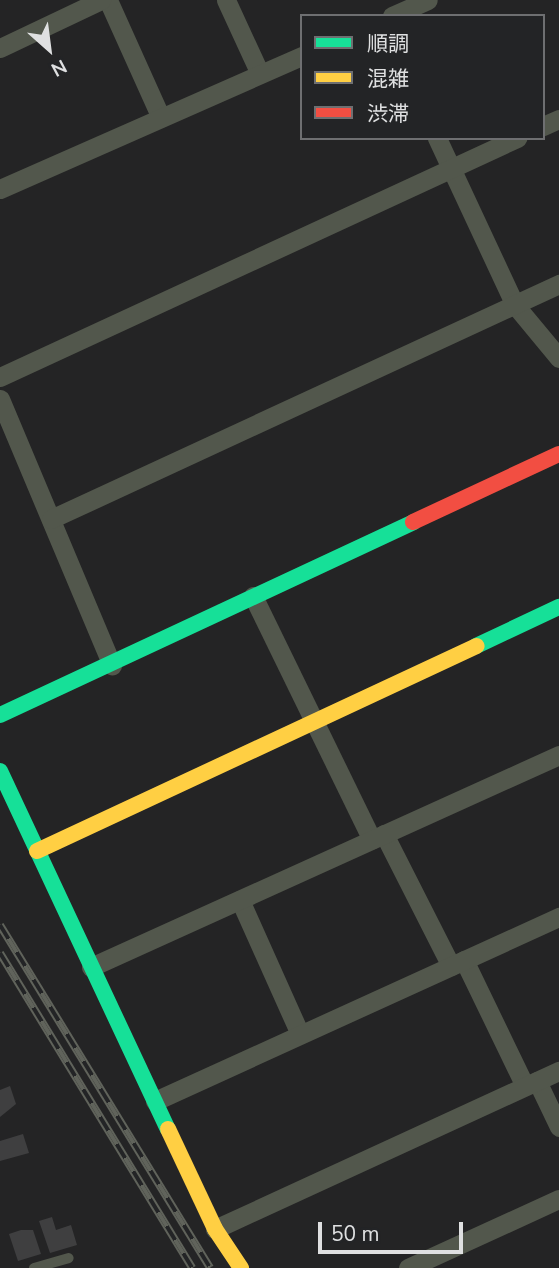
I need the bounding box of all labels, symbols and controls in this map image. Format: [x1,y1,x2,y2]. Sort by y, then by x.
north arrow [14,14,84,84]
legend [300,14,545,140]
text: 順調 [367,30,409,58]
text: N [46,53,71,82]
text: 混雑 [367,65,409,93]
text: 渋滞 [367,100,409,128]
scale bar [321,1208,466,1252]
text: 50 m [331,1220,380,1248]

